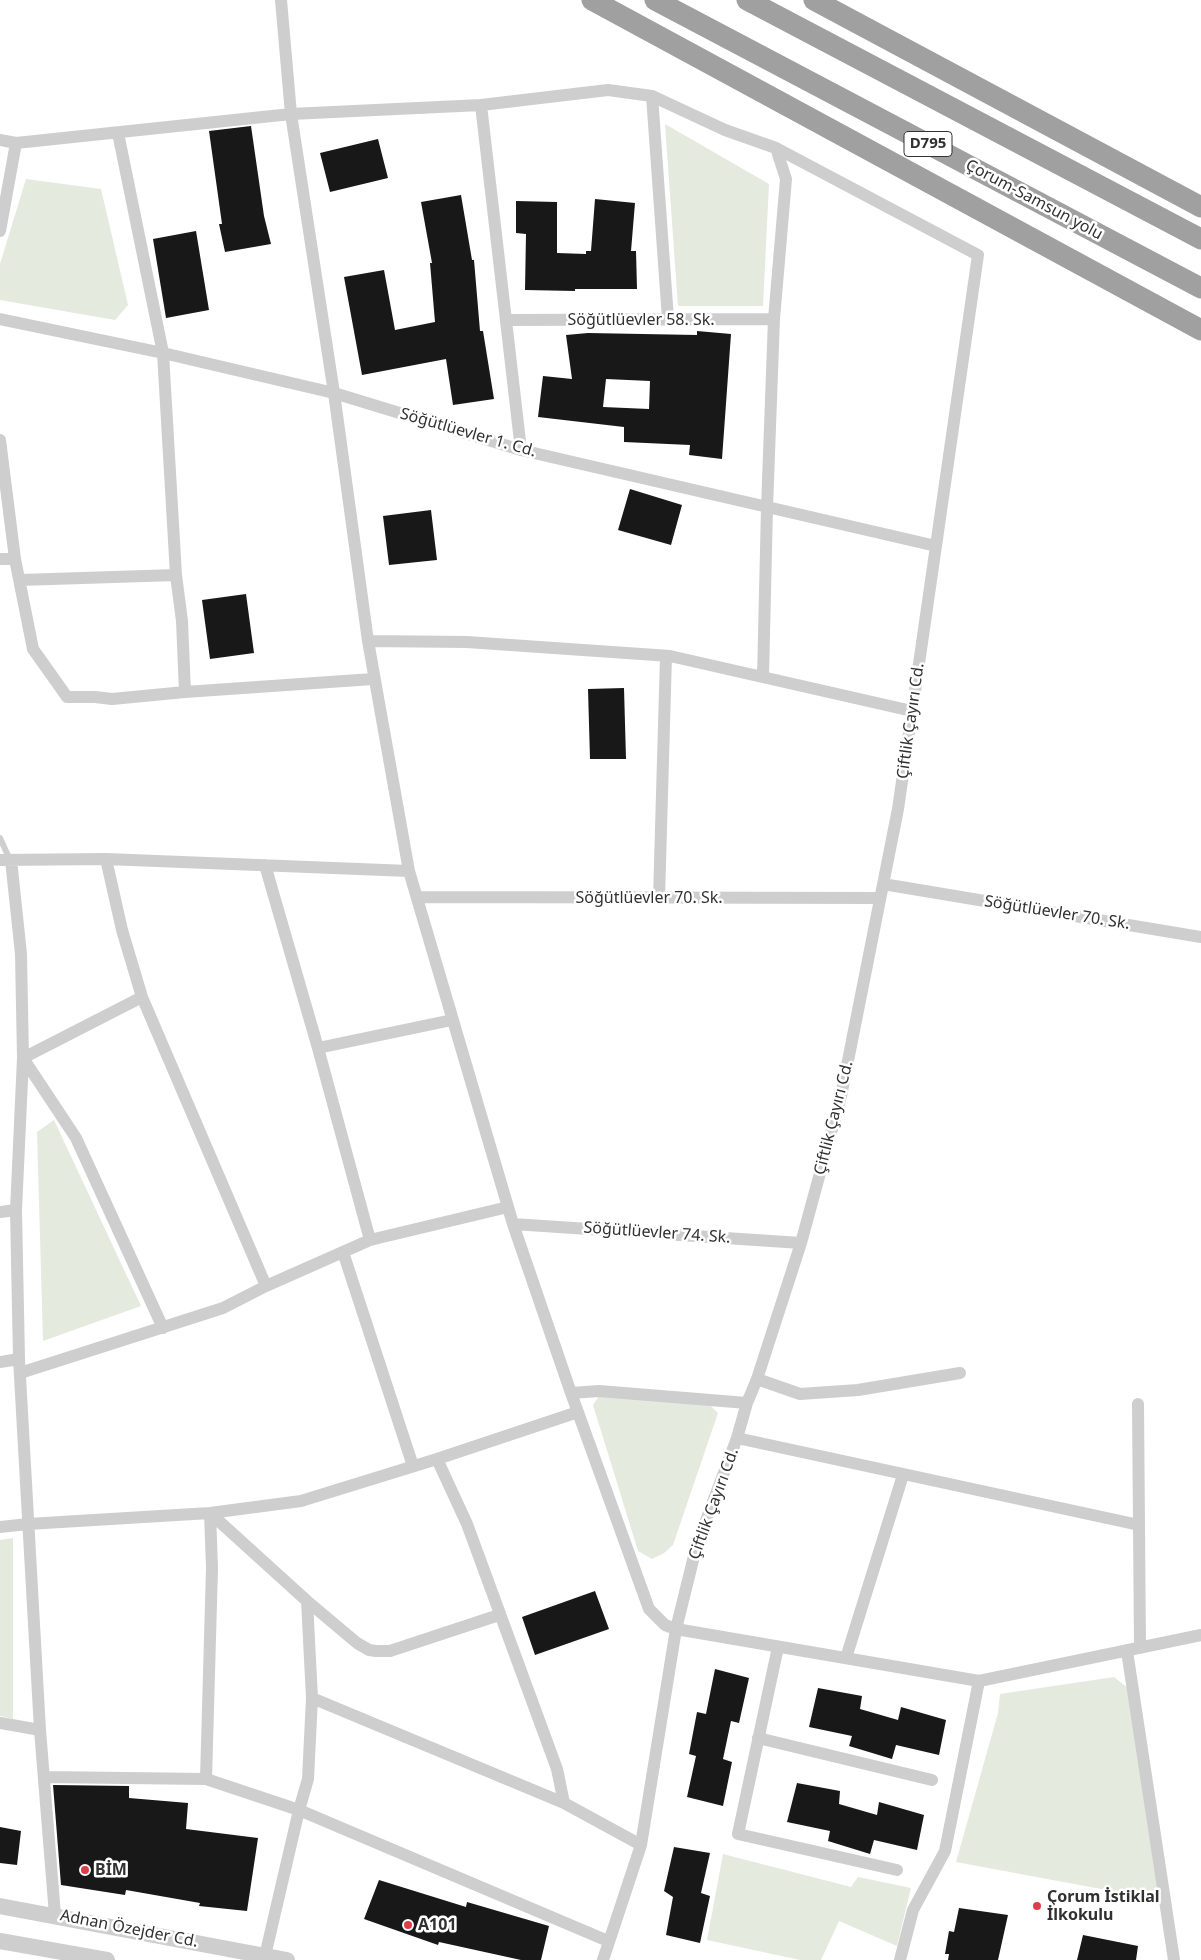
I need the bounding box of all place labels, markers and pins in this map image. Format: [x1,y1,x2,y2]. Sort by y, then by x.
place label: BİM [95,1860,127,1880]
marker: BİM [79,1864,91,1876]
place label: Çorum İstiklal İlkokulu [1047,1887,1160,1925]
marker: Çorum İstiklal İlkokulu [1031,1900,1043,1912]
place label: A101 [418,1915,457,1935]
marker: A101 [402,1919,414,1931]

